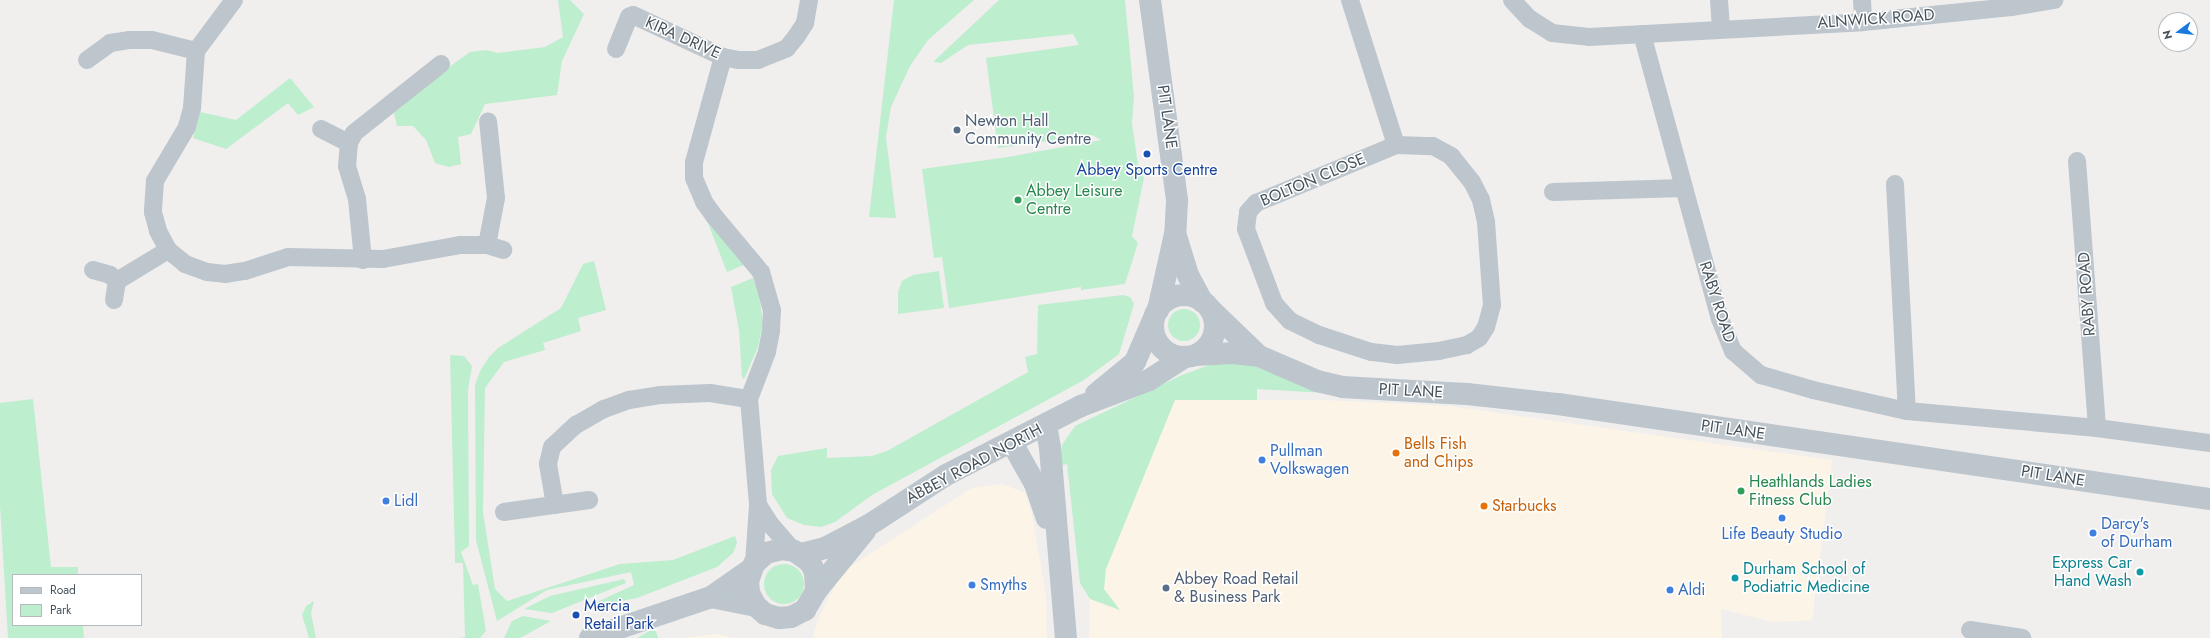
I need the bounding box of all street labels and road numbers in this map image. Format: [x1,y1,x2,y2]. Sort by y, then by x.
street label: ALNWICK ROAD [1817,5,1935,33]
street label: KIRA DRIVE [642,13,724,63]
street label: PIT LANE [1153,84,1181,150]
street label: BOLTON CLOSE [1258,149,1368,211]
street label: RABY ROAD [2074,251,2100,337]
street label: RABY ROAD [1695,259,1739,345]
street label: PIT LANE [1378,380,1444,402]
street label: PIT LANE [1700,416,1766,444]
street label: ABBEY ROAD NORTH [903,420,1045,508]
street label: PIT LANE [2020,461,2086,491]

